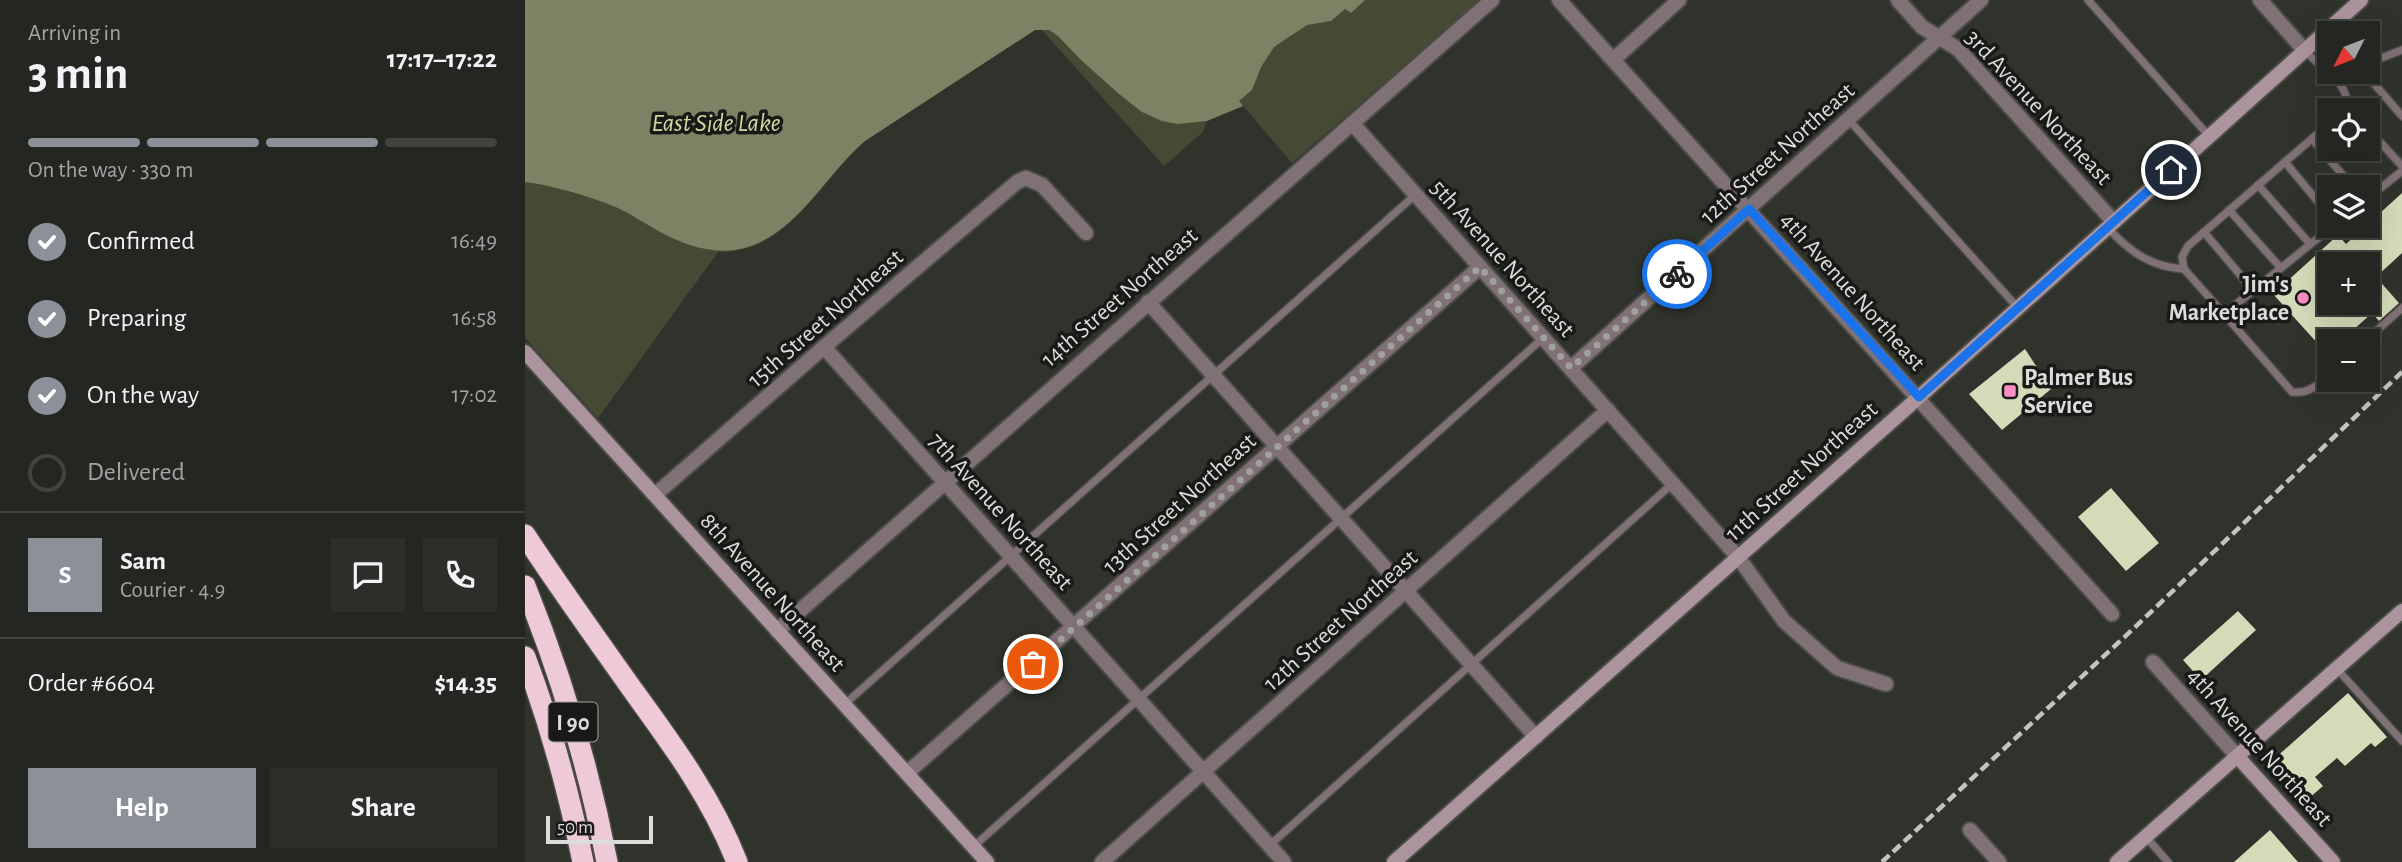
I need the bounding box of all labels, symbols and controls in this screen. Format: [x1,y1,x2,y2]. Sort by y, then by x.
north arrow [2317,21,2380,84]
map controls [2317,21,2380,392]
text: Arriving in [28,22,121,45]
street label: 3rd Avenue Northeast [1961,26,2116,190]
text: 17:17–17:22 [387,46,497,72]
text: 3 min [28,51,128,97]
street label: 12th Street Northeast [1696,78,1859,229]
button: locate [2317,98,2380,161]
water label: East Side Lake [651,110,781,136]
pin [2141,140,2201,200]
icon: home [2152,151,2190,189]
text: On the way · 330 m [28,159,193,182]
button: layers [2317,175,2380,238]
street label: 5th Avenue Northeast [1426,176,1579,342]
street label: 4th Avenue Northeast [1775,208,1930,376]
icon: check [28,223,66,261]
street label: 14th Street Northeast [1037,223,1203,372]
text: Confirmed [87,228,195,254]
text: 16:49 [451,230,497,253]
courier [1642,239,1712,309]
street label: 15th Street Northeast [743,245,908,392]
button: + [2317,252,2380,315]
icon: bike [1658,255,1696,293]
place label: Jim's Marketplace [2169,273,2289,325]
marker: Jim's Marketplace [2295,290,2311,306]
icon: check [28,300,66,338]
text: Preparing [87,305,186,331]
text: 16:58 [452,307,497,330]
button: − [2317,329,2380,392]
place label: Palmer Bus Service [2024,366,2133,418]
icon: check [28,377,66,415]
text: On the way [87,382,199,408]
marker: Palmer Bus Service [2002,383,2018,399]
text: 17:02 [452,384,497,407]
street label: 11th Street Northeast [1721,397,1882,546]
street label: 7th Avenue Northeast [924,429,1077,595]
street label: 13th Street Northeast [1099,429,1261,578]
text: Delivered [87,459,185,485]
street label: 8th Avenue Northeast [695,509,849,677]
button: chat [331,538,405,612]
button: phone [423,538,497,612]
street label: 12th Street Northeast [1259,545,1422,696]
text: Sam [120,548,166,574]
text: S [59,562,71,588]
text: Courier · 4.9 [120,579,225,602]
pin [1003,634,1063,694]
icon: bag [1014,645,1052,683]
street label: 4th Avenue Northeast [2182,664,2337,832]
text: Order #6604 [28,670,155,696]
text: $14.35 [434,670,497,696]
road number: I 90 [548,702,597,742]
button: Help [28,768,256,848]
button: Share [270,768,497,848]
scale bar [546,813,653,845]
text: 50 m [557,818,593,837]

